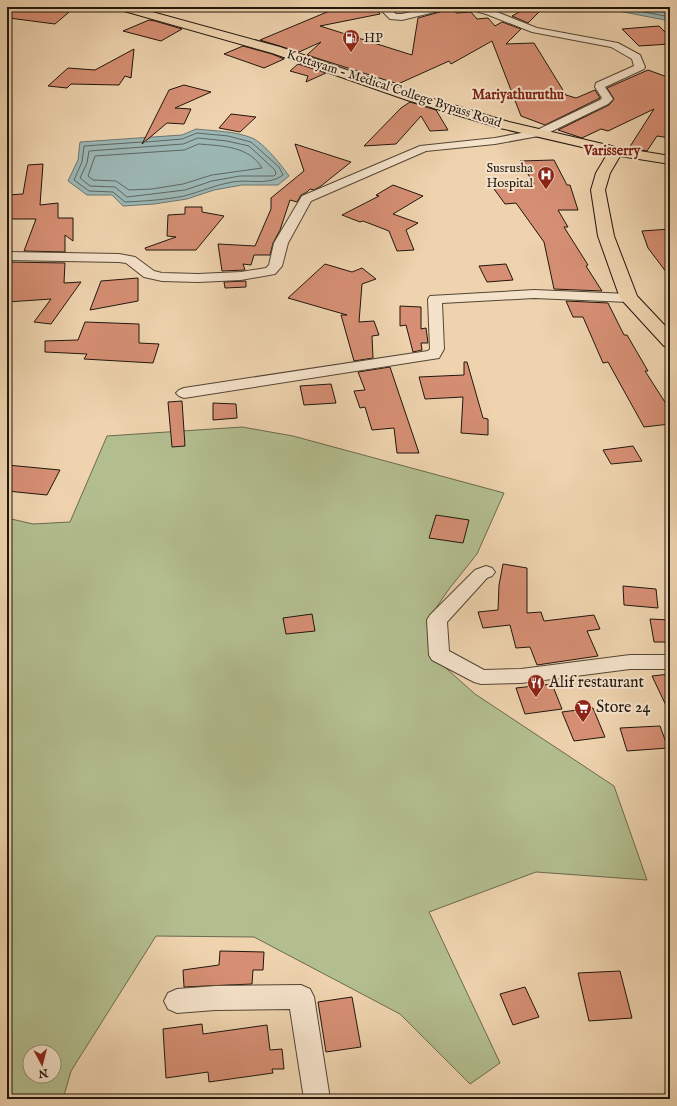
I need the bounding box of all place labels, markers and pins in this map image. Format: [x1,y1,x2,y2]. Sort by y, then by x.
fuel station icon: HP [341,28,361,53]
place label: HP [364,30,383,47]
place label: Susrusha Hospital [486,160,533,192]
hospital icon: Susrusha Hospital [536,165,556,190]
restaurant icon: Alif restaurant [526,673,546,698]
place label: Alif restaurant [548,673,645,693]
supermarket icon: Store 24 [573,698,593,723]
place label: Store 24 [596,698,650,718]

